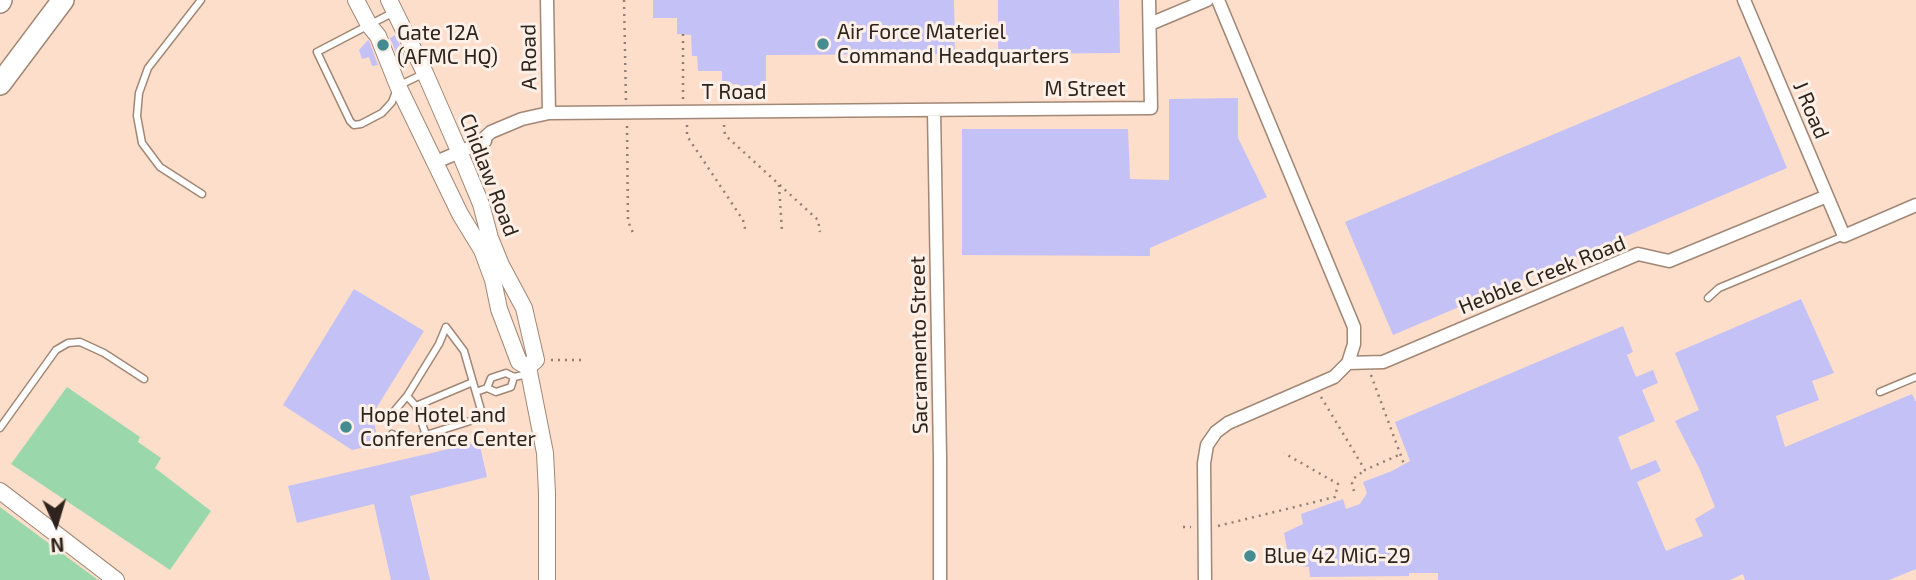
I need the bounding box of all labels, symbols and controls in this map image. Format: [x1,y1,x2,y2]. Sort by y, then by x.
place label: Air Force Materiel Command Headquarters [837,19,1069,69]
place label: Gate 12A (AFMC HQ) [397,20,498,70]
street label: A Road [516,24,542,90]
marker: Air Force Materiel Command Headquarters [815,36,831,52]
marker: Gate 12A (AFMC HQ) [375,37,391,53]
street label: M Street [1044,76,1126,102]
street label: J Road [1788,77,1834,143]
street label: T Road [701,79,767,105]
street label: Chidlaw Road [454,110,524,240]
street label: Hebble Creek Road [1455,230,1629,320]
street label: Sacramento Street [905,256,933,434]
place label: Hope Hotel and Conference Center [360,402,536,452]
marker: Hope Hotel and Conference Center [338,419,354,435]
north arrow [21,489,91,559]
text: N [50,533,65,557]
place label: Blue 42 MiG-29 [1264,543,1411,569]
marker: Blue 42 MiG-29 [1242,548,1258,564]

